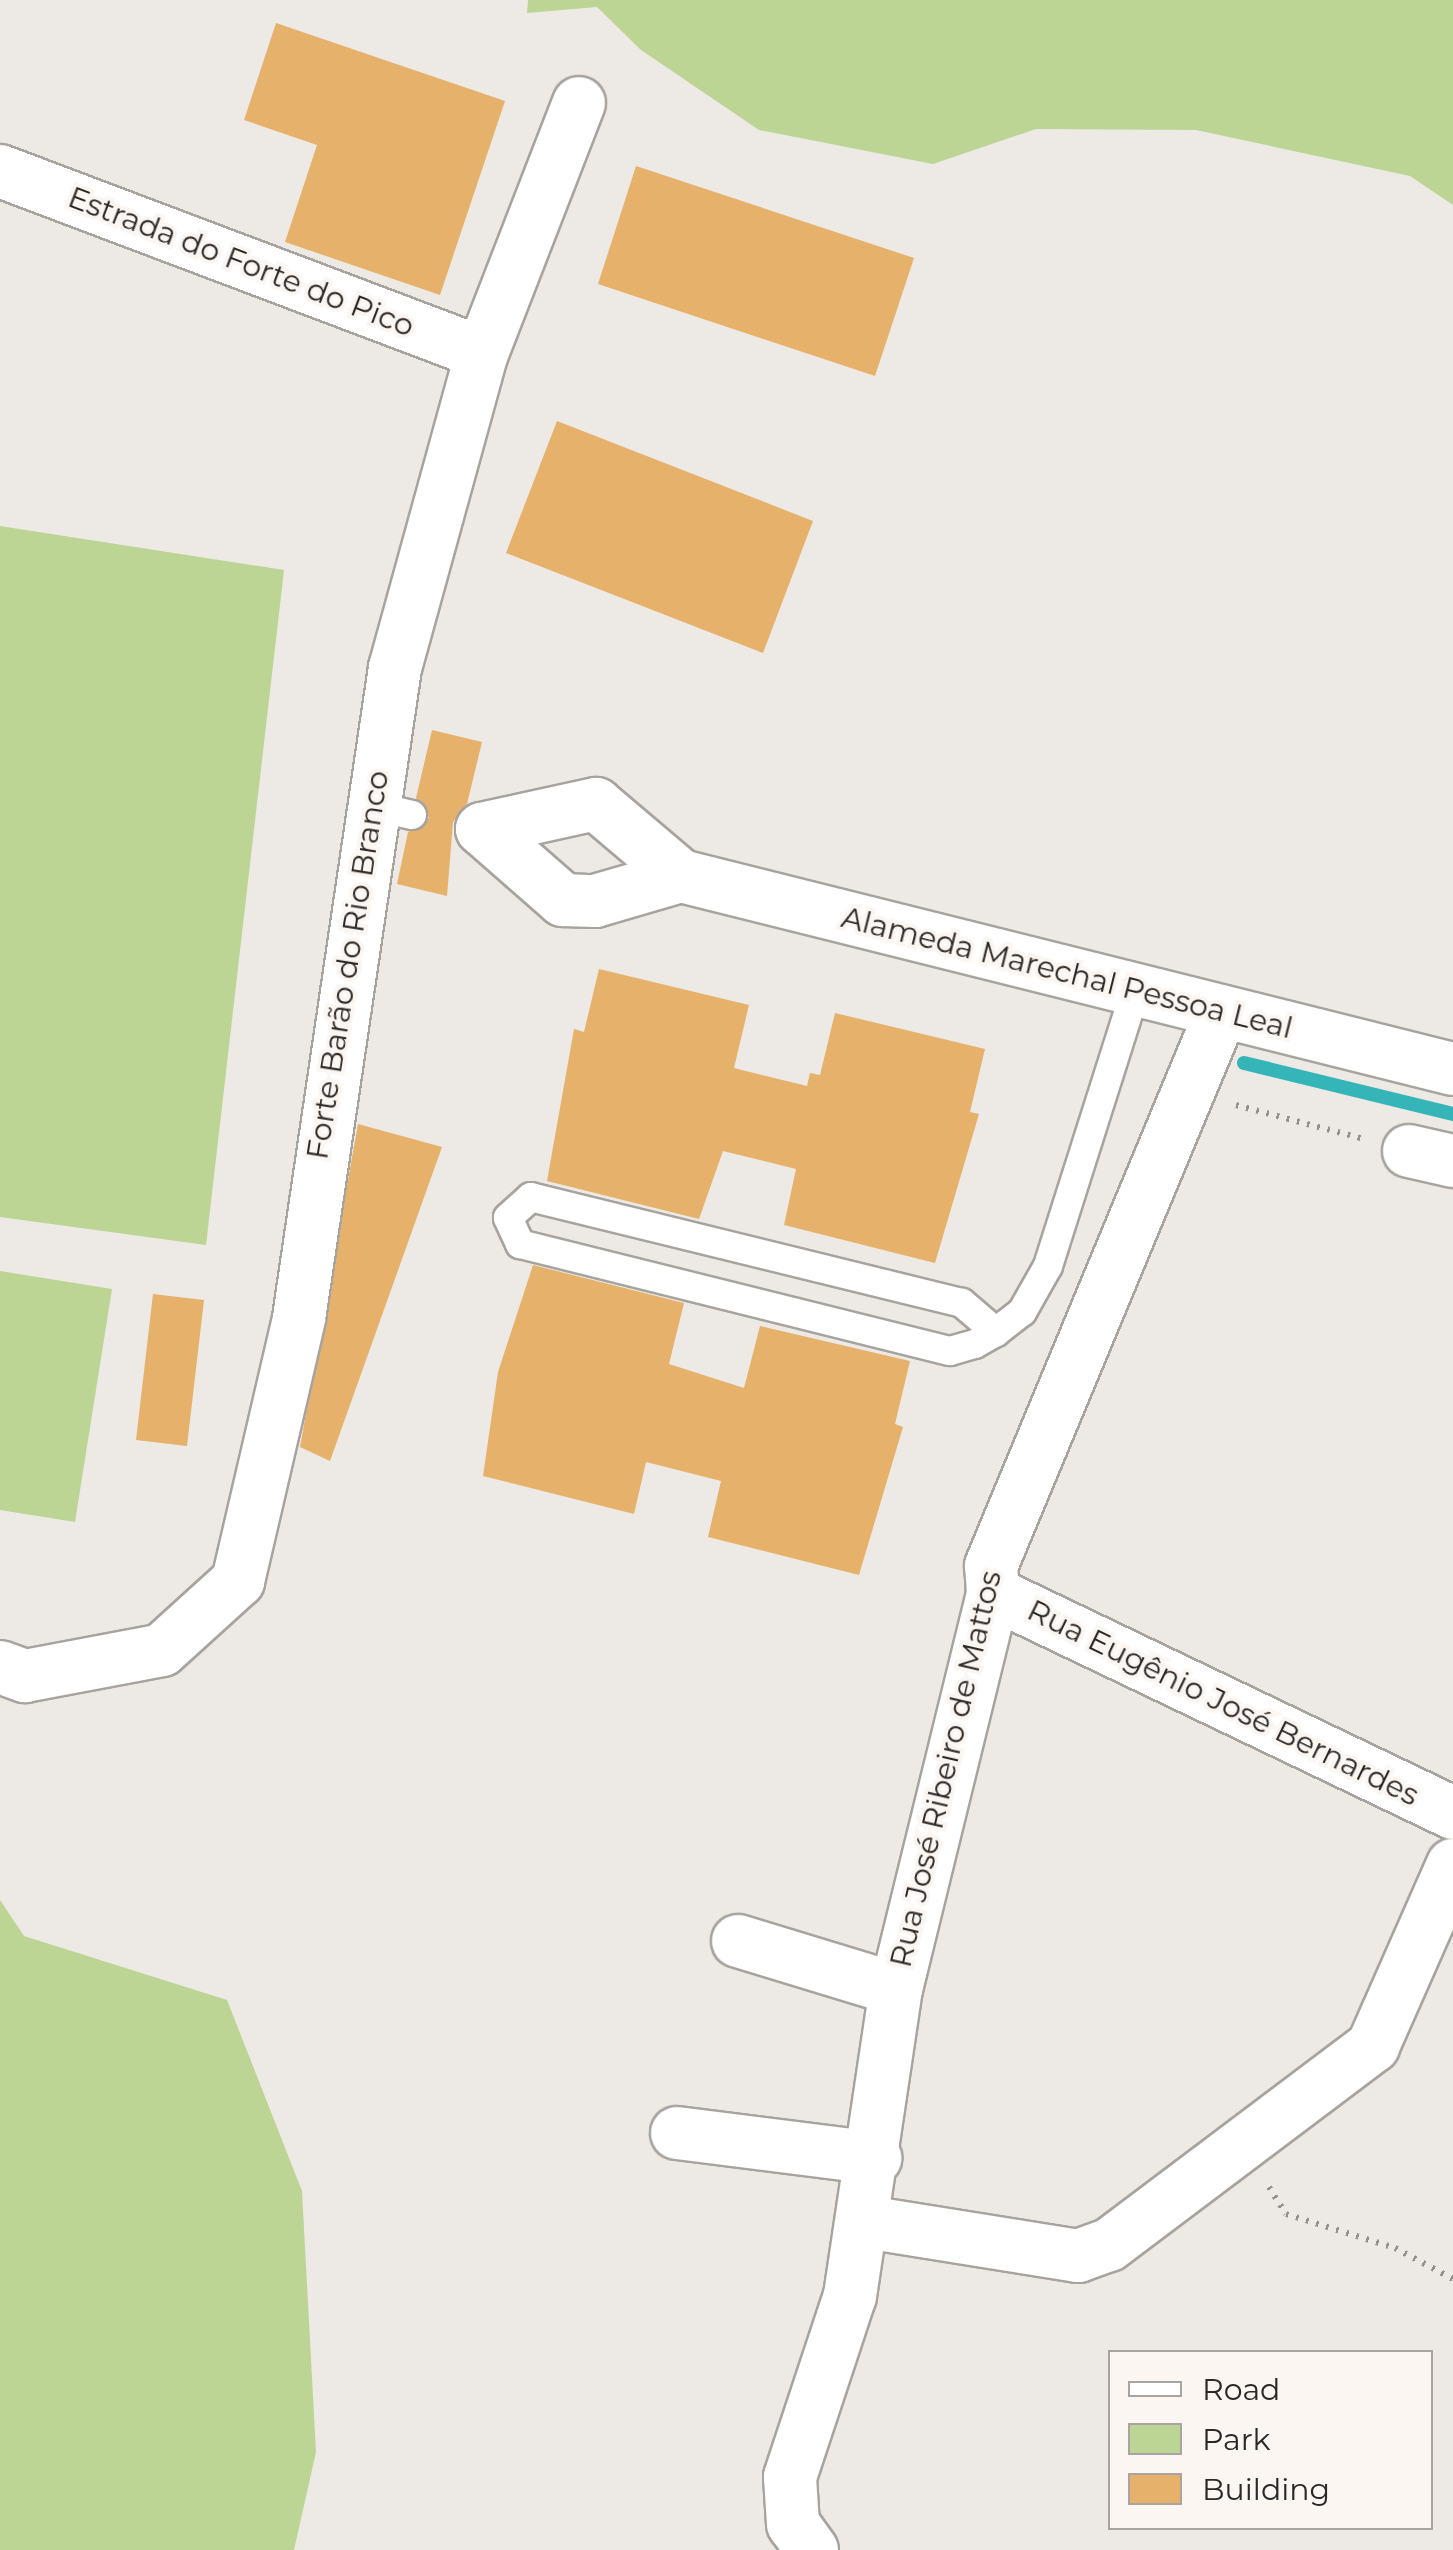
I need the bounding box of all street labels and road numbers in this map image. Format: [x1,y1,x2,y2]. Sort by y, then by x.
street label: Estrada do Forte do Pico [63,179,419,345]
street label: Forte Barão do Rio Branco [299,768,397,1162]
street label: Alameda Marechal Pessoa Leal [838,899,1296,1047]
street label: Rua José Ribeiro de Mattos [883,1567,1009,1971]
street label: Rua Eugênio José Bernardes [1021,1592,1425,1814]

